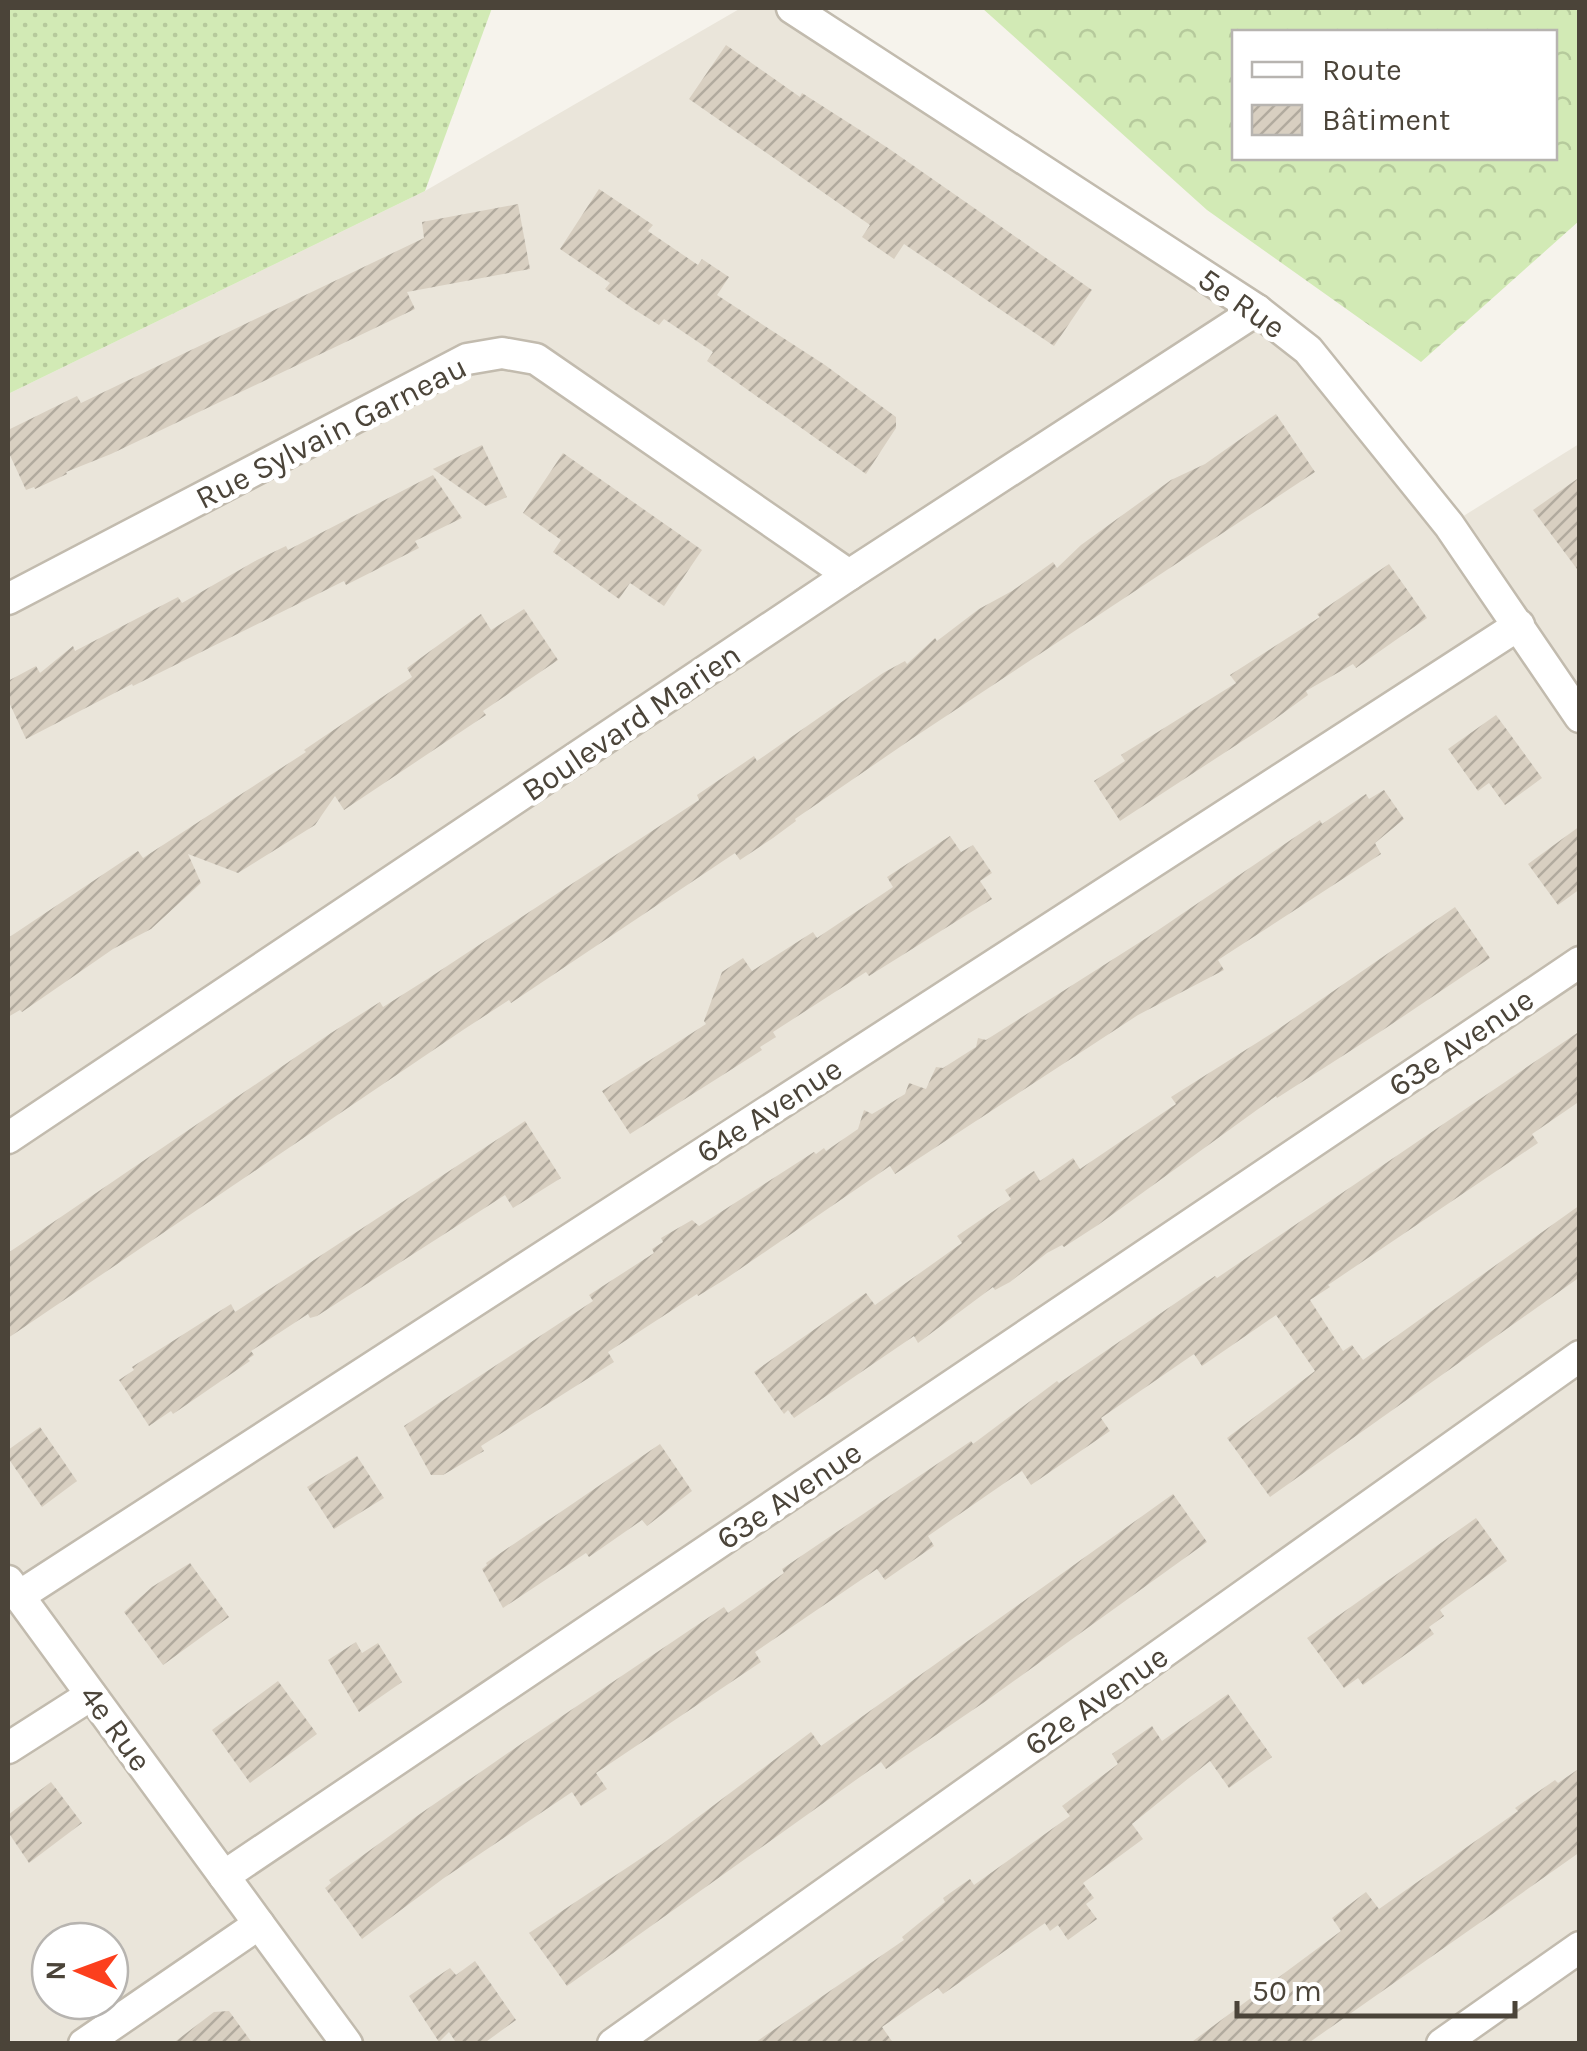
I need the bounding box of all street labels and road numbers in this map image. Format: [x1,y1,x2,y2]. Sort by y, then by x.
street label: 5e Rue [1191,260,1292,347]
street label: Rue Sylvain Garneau [190,348,473,517]
street label: Boulevard Marien [515,636,748,809]
street label: 63e Avenue [1382,981,1541,1104]
street label: 64e Avenue [690,1050,849,1171]
street label: 63e Avenue [710,1434,869,1557]
street label: 62e Avenue [1018,1638,1175,1763]
street label: 4e Rue [72,1678,159,1779]

